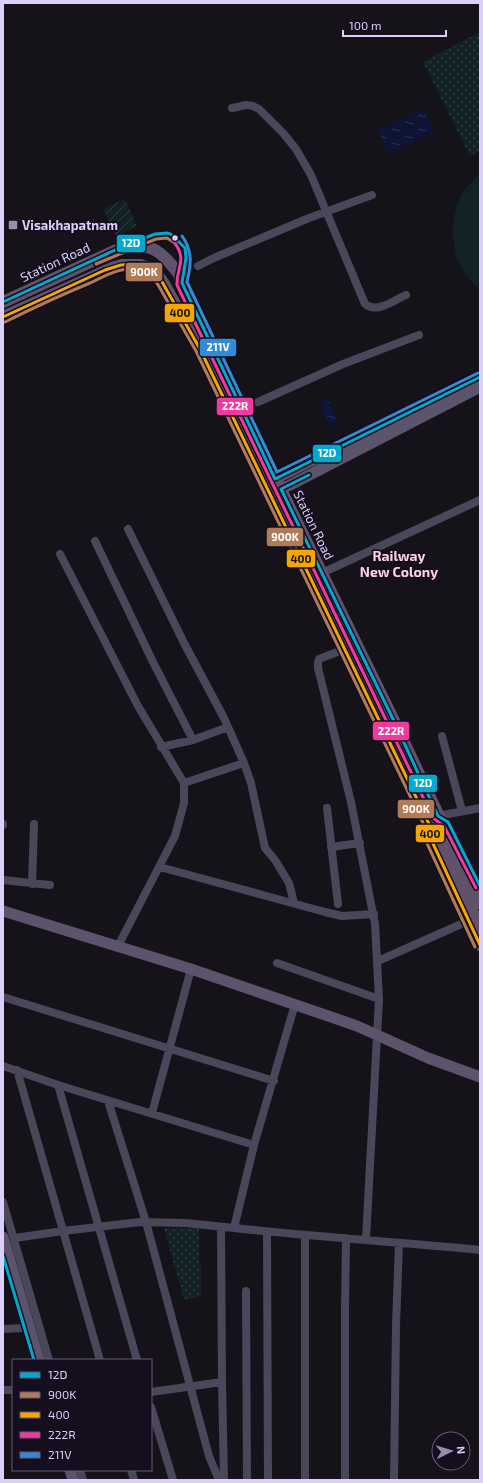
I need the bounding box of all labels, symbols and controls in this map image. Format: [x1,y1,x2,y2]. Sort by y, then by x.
scale bar [343,12,446,38]
text: 100 m [349,18,381,32]
place label: Visakhapatnam [22,217,118,233]
marker: Visakhapatnam [7,219,19,231]
unlabelled marker [170,233,180,243]
line badge: 12D [116,234,146,253]
text: 12D [122,236,140,249]
street label: Station Road [18,239,92,285]
line badge: 900K [125,262,163,282]
text: 900K [130,265,158,278]
line badge: 400 [164,303,195,323]
text: 400 [170,306,191,319]
line badge: 211V [199,338,237,357]
text: 211V [207,340,229,353]
line badge: 222R [216,397,254,416]
text: 222R [222,399,248,412]
line badge: 12D [312,444,342,463]
text: 12D [318,446,336,459]
street label: Station Road [290,488,338,562]
line badge: 900K [266,527,304,547]
text: 900K [271,530,299,543]
district label: Railway New Colony [360,547,438,580]
line badge: 400 [286,549,316,568]
text: 400 [291,552,312,565]
line badge: 222R [372,721,410,741]
text: 222R [378,724,404,737]
line badge: 12D [408,774,438,793]
text: 12D [414,776,432,789]
line badge: 900K [397,799,435,819]
text: 900K [402,802,430,815]
line badge: 400 [415,824,445,843]
text: 400 [420,827,441,840]
legend [12,1359,152,1471]
text: 12D [48,1367,68,1381]
text: 900K [48,1387,76,1401]
text: 400 [48,1407,70,1421]
text: 222R [48,1427,76,1441]
north arrow [431,1431,471,1471]
text: N [455,1446,468,1455]
text: 211V [48,1447,72,1461]

